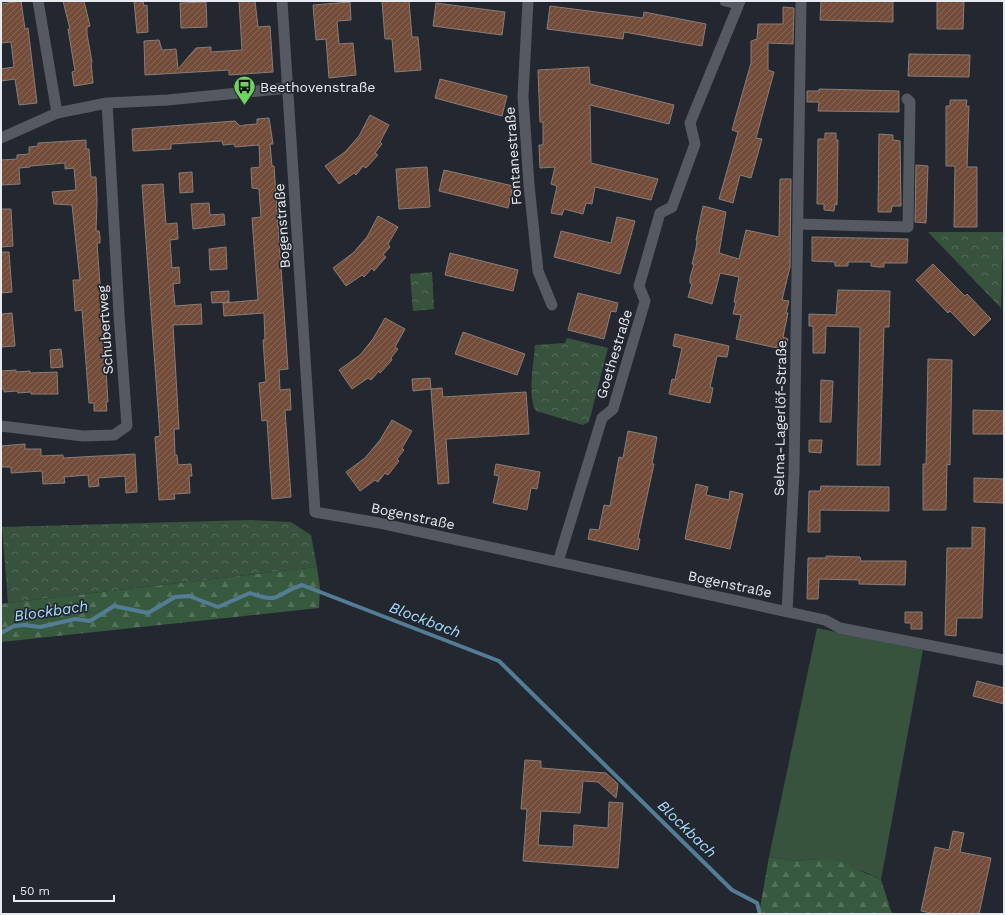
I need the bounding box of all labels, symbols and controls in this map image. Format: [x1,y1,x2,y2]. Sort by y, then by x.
bus stop icon: Beethovenstraße [231,74,257,107]
place label: Beethovenstraße [260,79,375,95]
street label: Fontanestraße [502,106,524,206]
street label: Bogenstraße [271,183,293,269]
street label: Schubertweg [94,284,116,375]
street label: Goethestraße [593,307,635,401]
street label: Selma-Lagerlöf-Straße [771,340,789,496]
street label: Bogenstraße [370,499,456,533]
street label: Bogenstraße [687,567,773,601]
water label: Blockbach [13,597,89,625]
water label: Blockbach [387,598,463,642]
water label: Blockbach [654,797,720,861]
scale bar [14,877,114,903]
text: 50 m [20,884,50,898]

